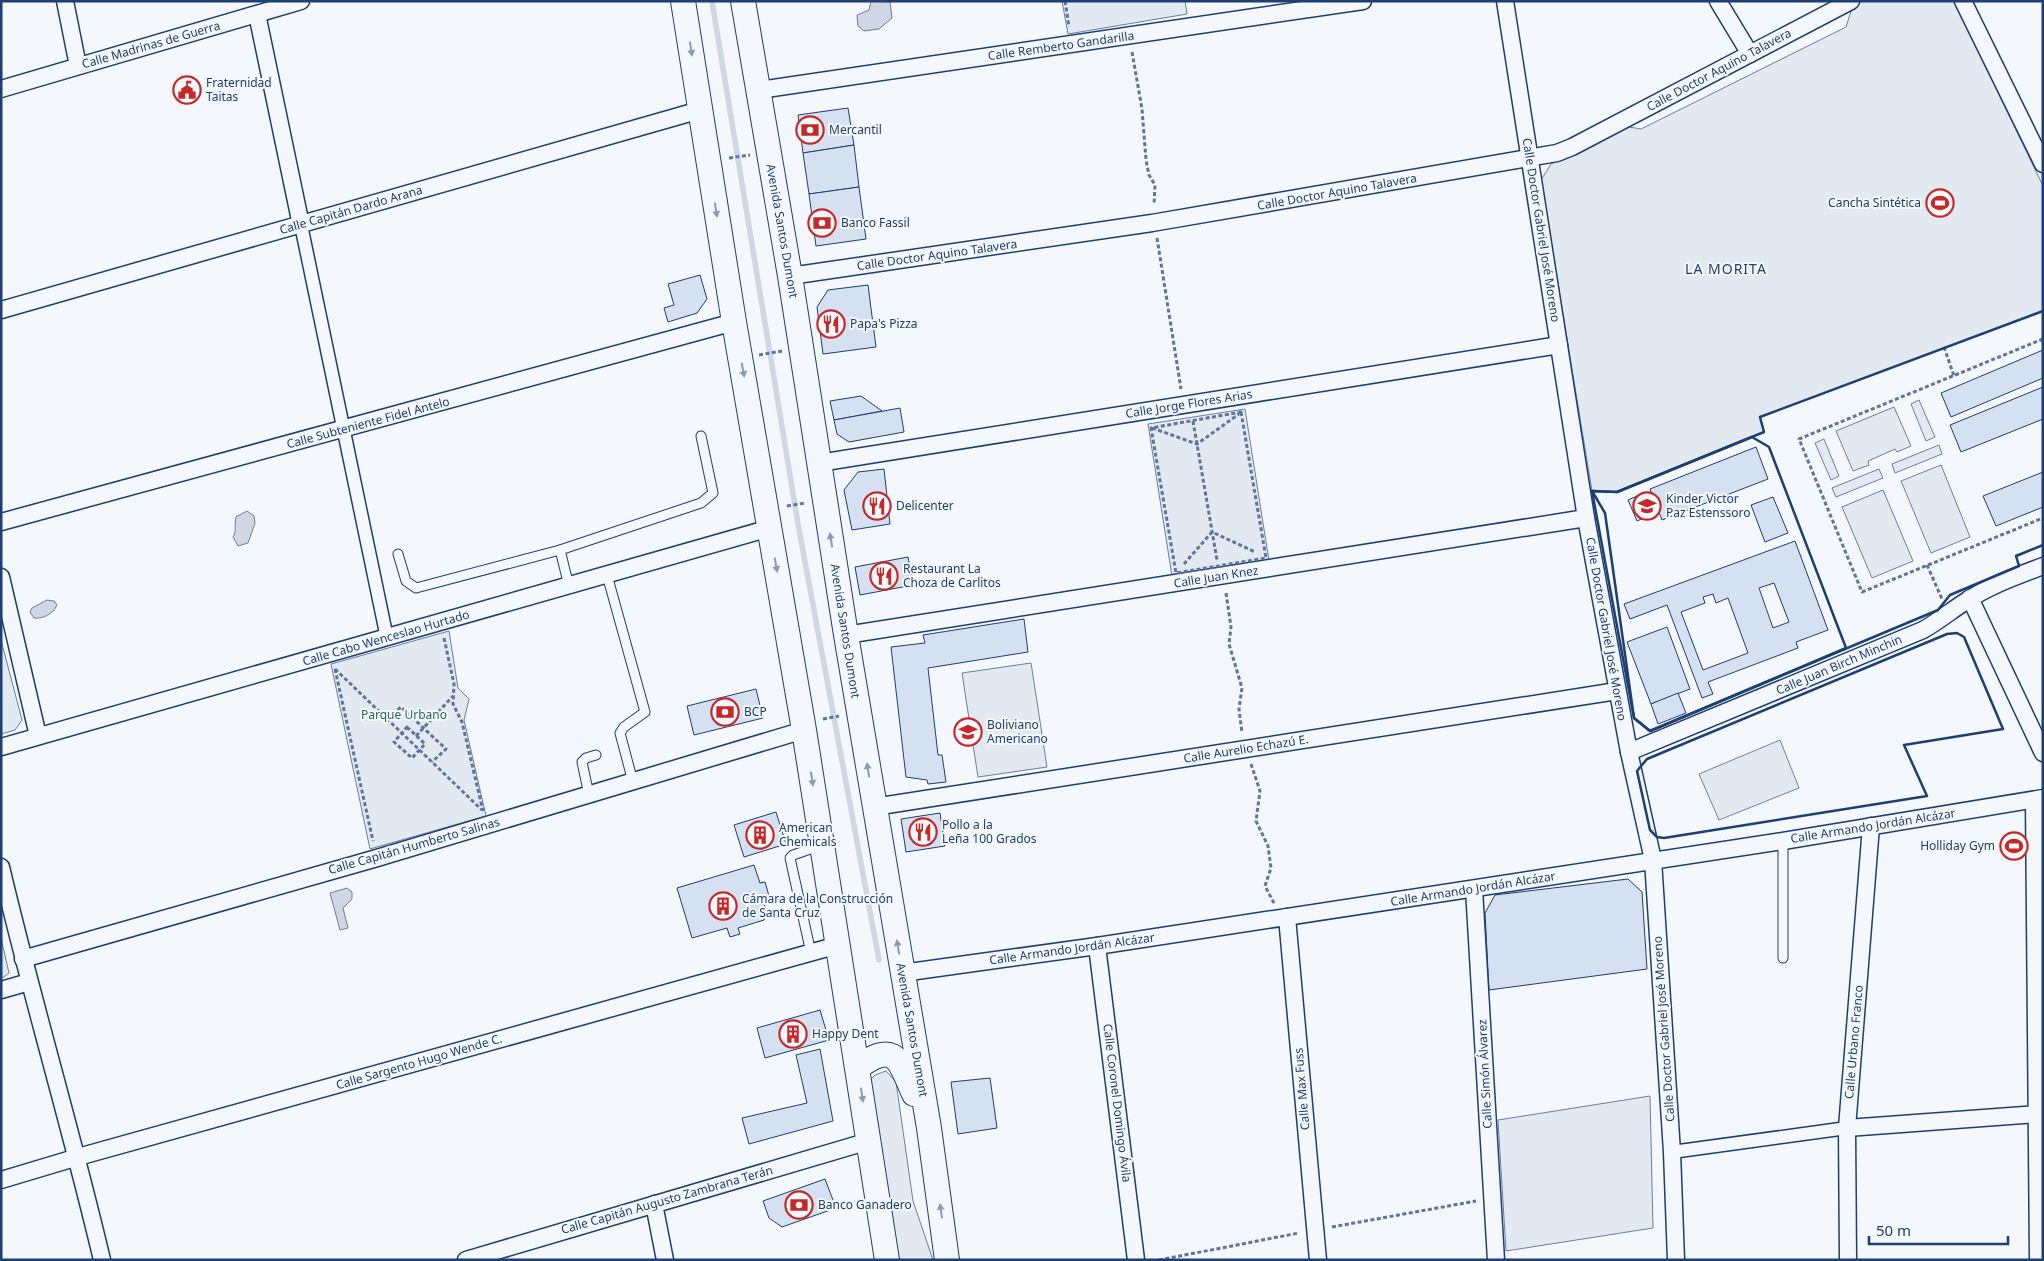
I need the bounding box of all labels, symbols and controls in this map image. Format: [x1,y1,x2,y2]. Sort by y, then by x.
street label: Calle Madrinas de Guerra [80,17,222,72]
street label: Calle Doctor Aquino Talavera [1643,24,1794,115]
street label: Calle Remberto Gandarilla [987,27,1135,64]
one-way arrow [687,42,695,58]
place label: Fraternidad Taitas [206,74,272,105]
public building icon: Fraternidad Taitas [172,75,202,105]
bank icon: Mercantil [795,115,825,145]
place label: Mercantil [829,121,882,138]
street label: Calle Doctor Gabriel José Moreno [1519,137,1564,323]
street label: Avenida Santos Dumont [762,163,803,300]
street label: Calle Doctor Aquino Talavera [1256,169,1418,214]
street label: Calle Capitán Dardo Arana [277,181,424,238]
sports icon: Cancha Sintética [1925,188,1955,218]
place label: Cancha Sintética [1828,194,1921,211]
one-way arrow [713,202,721,218]
bank icon: Banco Fassil [807,208,837,238]
place label: Banco Fassil [841,214,910,231]
street label: Calle Doctor Aquino Talavera [856,235,1018,274]
district label: LA MORITA [1685,259,1767,278]
restaurant icon: Papa's Pizza [816,309,846,339]
place label: Papa's Pizza [850,315,918,332]
one-way arrow [739,362,747,378]
street label: Calle Jorge Flores Arias [1124,385,1254,422]
street label: Calle Subteniente Fidel Antelo [285,393,451,452]
place label: Kinder Victor Paz Estenssoro [1666,490,1750,521]
restaurant icon: Delicenter [862,491,892,521]
school or university icon: Kinder Victor Paz Estenssoro [1632,491,1662,521]
place label: Delicenter [896,497,954,514]
one-way arrow [826,532,834,548]
street label: Calle Doctor Gabriel José Moreno [1582,536,1631,722]
one-way arrow [772,557,780,573]
place label: Restaurant La Choza de Carlitos [903,560,1001,591]
restaurant icon: Restaurant La Choza de Carlitos [869,561,899,591]
street label: Calle Juan Knez [1172,561,1260,592]
street label: Avenida Santos Dumont [826,562,865,700]
street label: Calle Cabo Wenceslao Hurtado [300,606,471,670]
street label: Calle Juan Birch Minchin [1773,630,1904,699]
bank icon: BCP [710,697,740,727]
place label: BCP [744,703,767,720]
park label: Parque Urbano [361,706,447,723]
place label: Boliviano Americano [987,716,1048,747]
school or university icon: Boliviano Americano [953,717,983,747]
street label: Calle Aurelio Echazú E. [1182,730,1310,767]
one-way arrow [864,762,872,778]
one-way arrow [808,771,816,787]
street label: Calle Armando Jordán Alcázar [1789,804,1957,847]
street label: Calle Capitán Humberto Salinas [326,813,502,878]
place label: Pollo a la Leña 100 Grados [942,816,1037,847]
restaurant icon: Pollo a la Leña 100 Grados [908,817,938,847]
place label: American Chemicals [779,819,837,850]
building icon: American Chemicals [745,820,775,850]
sports icon: Holliday Gym [1999,831,2029,861]
place label: Holliday Gym [1920,837,1995,854]
street label: Calle Armando Jordán Alcázar [1389,867,1557,910]
place label: Cámara de la Construcción de Santa Cruz [742,890,893,921]
building icon: Cámara de la Construcción de Santa Cruz [708,891,738,921]
street label: Calle Armando Jordán Alcázar [988,928,1156,969]
street label: Calle Doctor Gabriel José Moreno [1649,936,1678,1123]
one-way arrow [893,939,901,955]
street label: Avenida Santos Dumont [892,962,933,1099]
street label: Calle Urbano Franco [1840,984,1867,1100]
street label: Calle Simón Álvarez [1473,1018,1496,1129]
building icon: Happy Dent [778,1019,808,1049]
street label: Calle Coronel Domingo Ávila [1099,1023,1136,1183]
place label: Happy Dent [812,1025,879,1042]
street label: Calle Sargento Hugo Wende C. [334,1030,504,1093]
street label: Calle Max Fuss [1289,1047,1314,1131]
one-way arrow [858,1087,866,1103]
street label: Calle Capitán Augusto Zambrana Terán [559,1161,775,1238]
bank icon: Banco Ganadero [784,1190,814,1220]
place label: Banco Ganadero [818,1196,912,1213]
one-way arrow [936,1203,944,1219]
scale bar [1869,1214,2008,1246]
text: 50 m [1876,1220,1911,1240]

